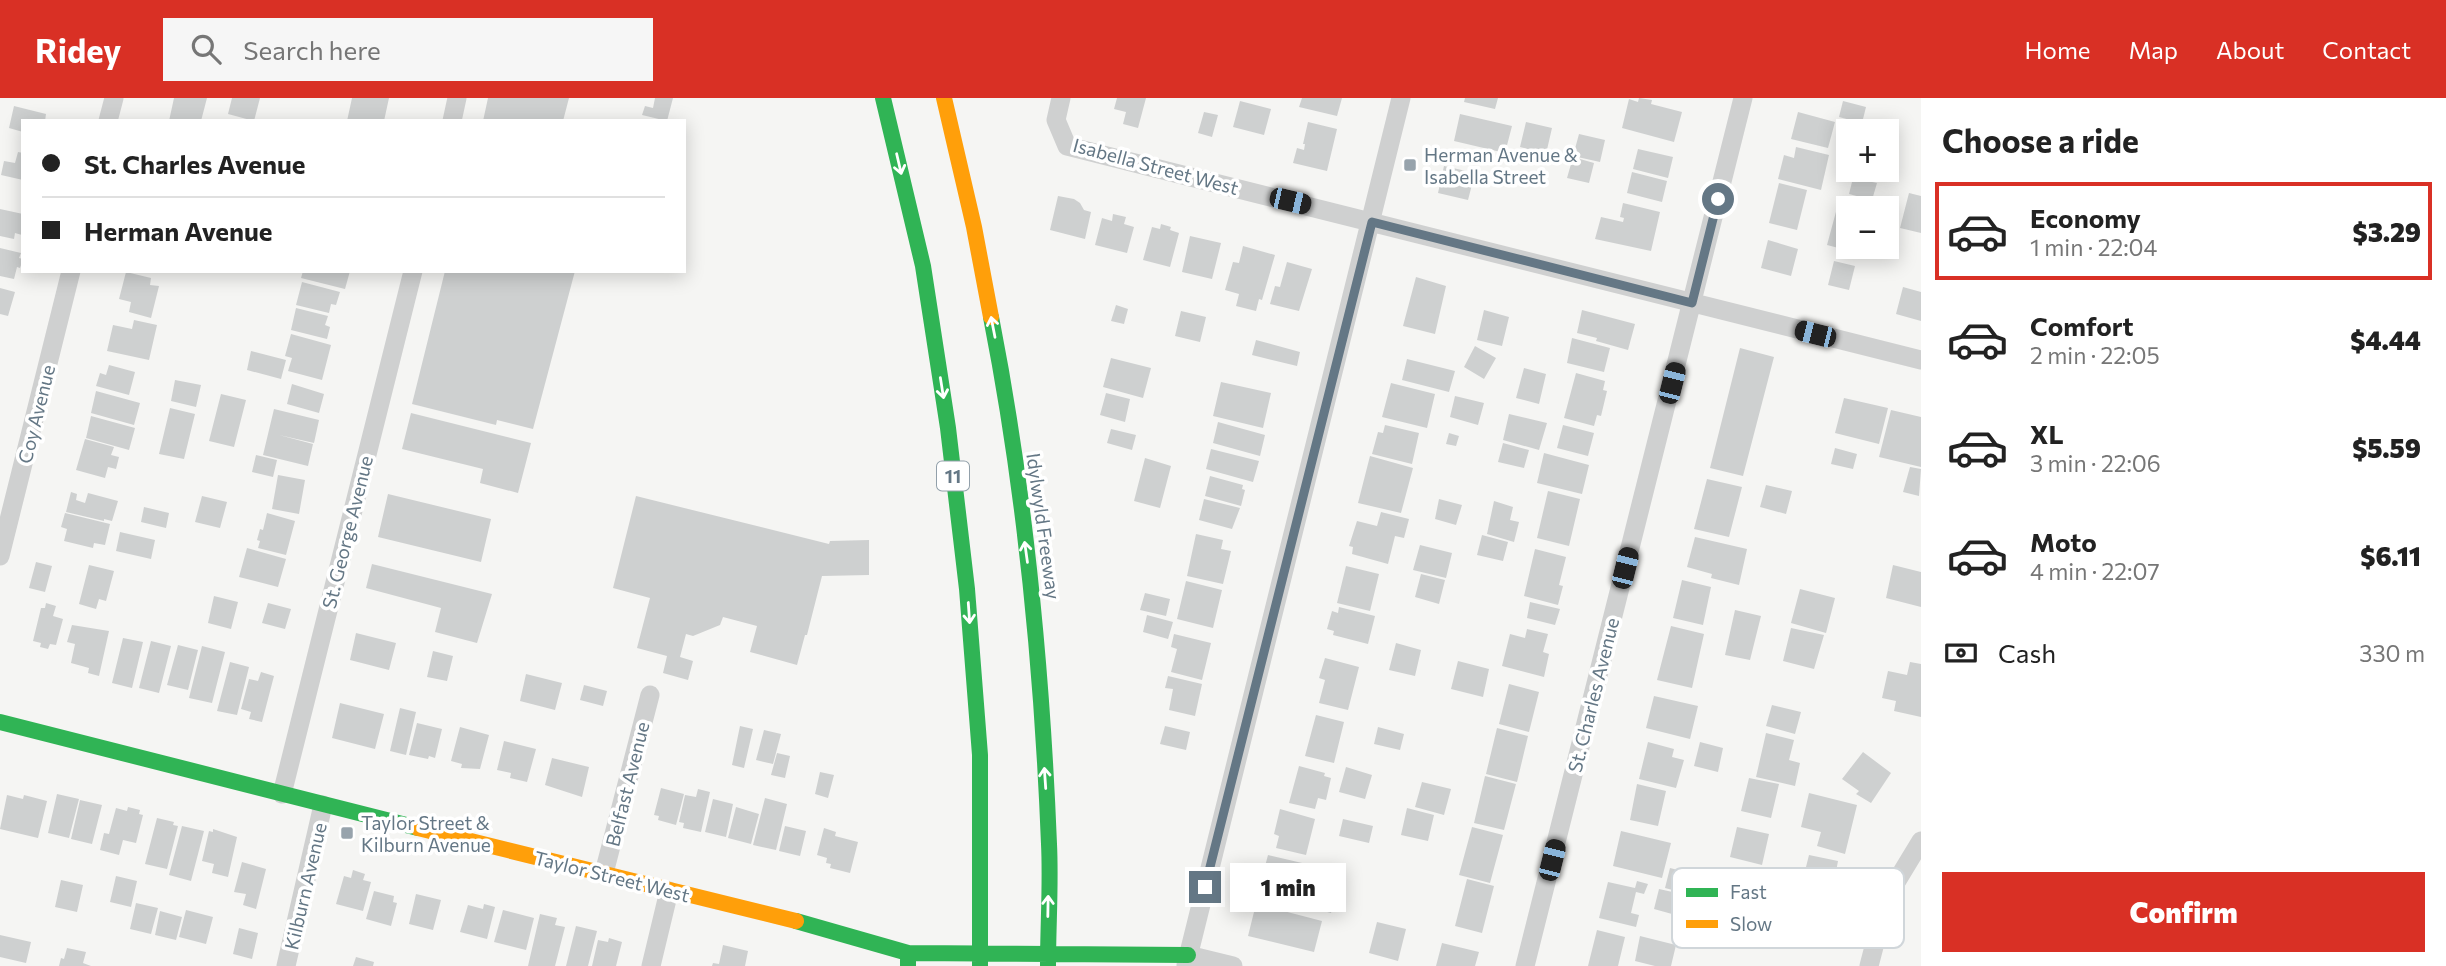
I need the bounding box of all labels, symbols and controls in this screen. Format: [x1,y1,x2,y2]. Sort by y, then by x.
search box [163,18,653,81]
text: Ridey [35,29,121,70]
icon: search [187,30,225,68]
text: Search here [243,34,381,65]
text: Home [2025,35,2091,64]
text: Map [2129,35,2178,64]
text: About [2216,35,2284,64]
text: Contact [2322,35,2411,64]
map controls [1836,119,1899,259]
button: + [1836,119,1899,182]
text: Choose a ride [1942,120,2139,160]
street label: Isabella Street West [1071,133,1241,199]
place label: Herman Avenue & Isabella Street [1424,143,1578,188]
text: St. Charles Avenue [84,148,306,179]
one-way arrow [893,152,906,175]
marker: Herman Avenue & Isabella Street [1402,157,1418,173]
route start [1702,183,1734,215]
car [1268,186,1313,216]
button: − [1836,196,1899,259]
icon: car [1946,200,2009,263]
text: Economy [2030,202,2141,233]
text: Herman Avenue [84,215,273,246]
text: $3.29 [2353,216,2421,247]
text: 1 min · 22:04 [2030,233,2157,261]
icon: car [1946,308,2009,371]
text: Comfort [2030,310,2133,341]
one-way arrow [986,316,999,339]
car [1793,319,1838,349]
text: $4.44 [2350,324,2421,355]
text: 2 min · 22:05 [2030,341,2160,369]
car [1657,360,1688,406]
street label: Coy Avenue [13,362,59,466]
one-way arrow [935,376,948,398]
icon: car [1946,416,2009,479]
text: XL [2030,418,2064,449]
text: $5.59 [2352,432,2421,463]
text: 3 min · 22:06 [2030,449,2161,477]
street label: Idylwyld Freeway [1022,451,1066,601]
street label: St. George Avenue [317,453,377,611]
road number: 11 [937,462,969,490]
icon: car [1946,524,2009,587]
text: Moto [2030,526,2097,557]
text: $6.11 [2360,540,2421,571]
one-way arrow [1020,541,1033,564]
car [1610,545,1641,591]
text: 4 min · 22:07 [2030,557,2160,585]
one-way arrow [963,602,976,624]
street label: St. Charles Avenue [1563,615,1623,775]
icon: cash [1942,634,1980,672]
text: Cash [1998,637,2056,668]
text: 330 m [2359,639,2425,667]
street label: Belfast Avenue [600,719,654,849]
one-way arrow [1038,767,1051,790]
place label: Taylor Street & Kilburn Avenue [361,811,491,856]
street label: Kilburn Avenue [279,820,331,952]
marker: Taylor Street & Kilburn Avenue [339,825,355,841]
car [1537,837,1568,883]
street label: Taylor Street West [532,846,692,906]
callout: 1 min [1230,862,1345,912]
legend [1672,868,1904,948]
route end [1189,871,1221,903]
button: Confirm [1942,872,2425,952]
text: 1 min [1260,873,1316,901]
text: Fast [1730,880,1767,903]
one-way arrow [1042,895,1055,918]
text: Slow [1730,912,1772,935]

